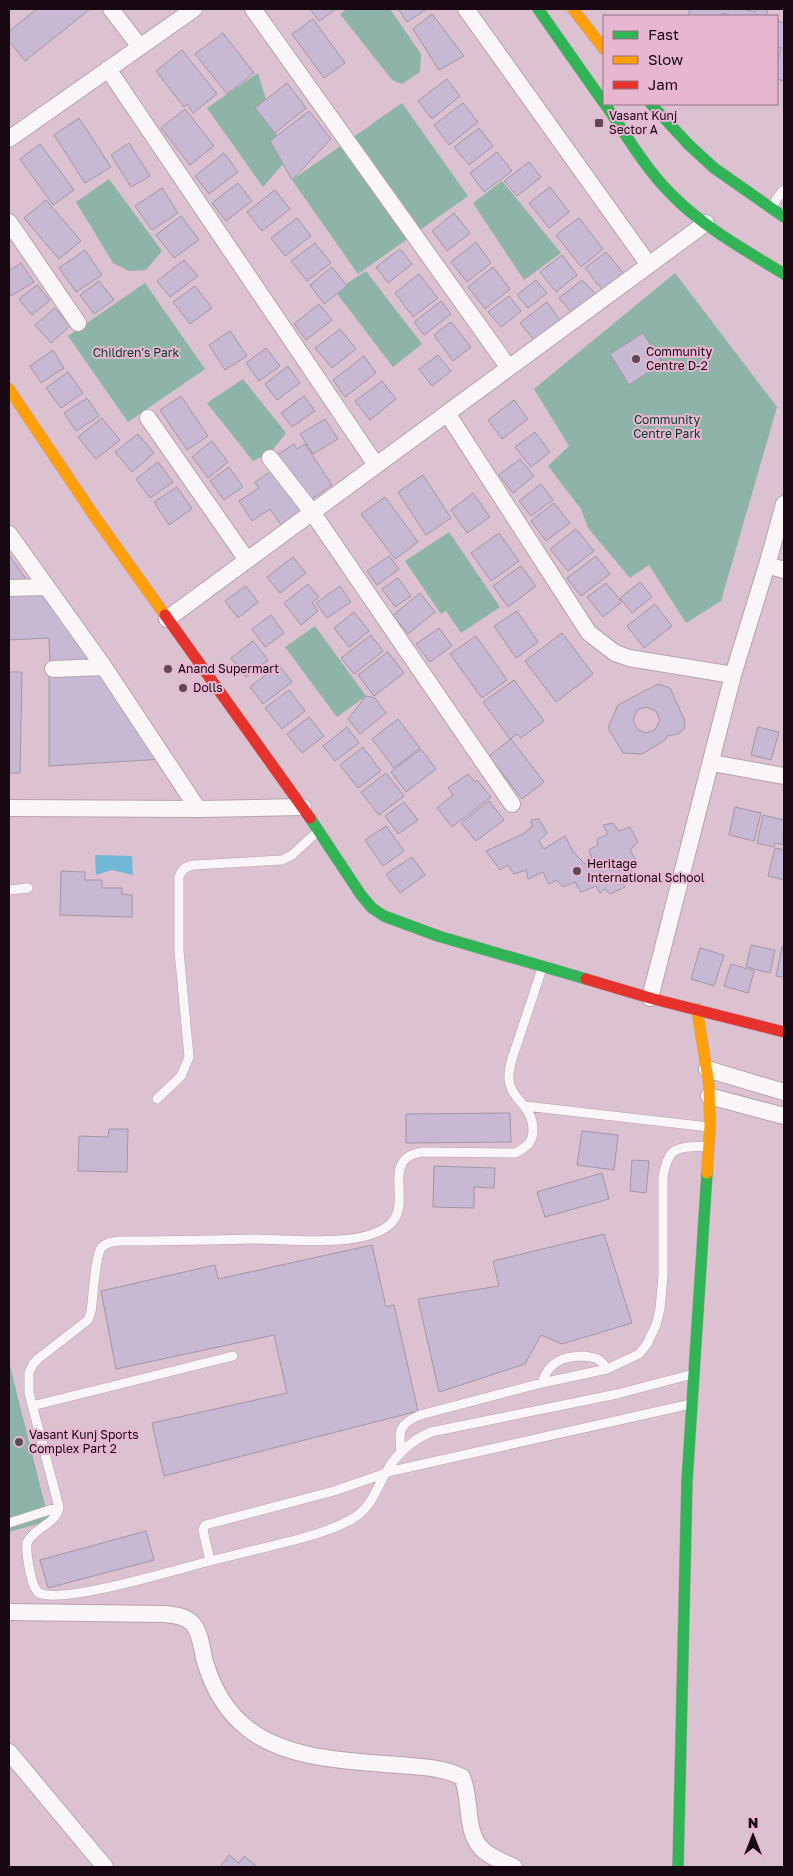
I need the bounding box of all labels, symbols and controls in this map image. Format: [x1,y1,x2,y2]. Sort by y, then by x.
legend [603,15,778,105]
text: Fast [648,25,679,43]
text: Slow [648,50,683,68]
text: Jam [648,75,678,93]
place label: Vasant Kunj Sector A [609,108,677,137]
marker: Vasant Kunj Sector A [593,117,605,129]
place label: Community Centre D-2 [646,344,712,373]
park label: Children's Park [93,345,180,360]
marker: Community Centre D-2 [630,353,642,365]
park label: Community Centre Park [633,412,701,441]
place label: Anand Supermart [178,661,279,676]
marker: Anand Supermart [162,663,174,675]
place label: Dolls [193,680,223,695]
marker: Dolls [177,682,189,694]
place label: Heritage International School [587,856,705,885]
marker: Heritage International School [571,865,583,877]
place label: Vasant Kunj Sports Complex Part 2 [29,1427,139,1456]
marker: Vasant Kunj Sports Complex Part 2 [13,1436,25,1448]
north arrow [728,1811,778,1861]
text: N [748,1814,758,1831]

